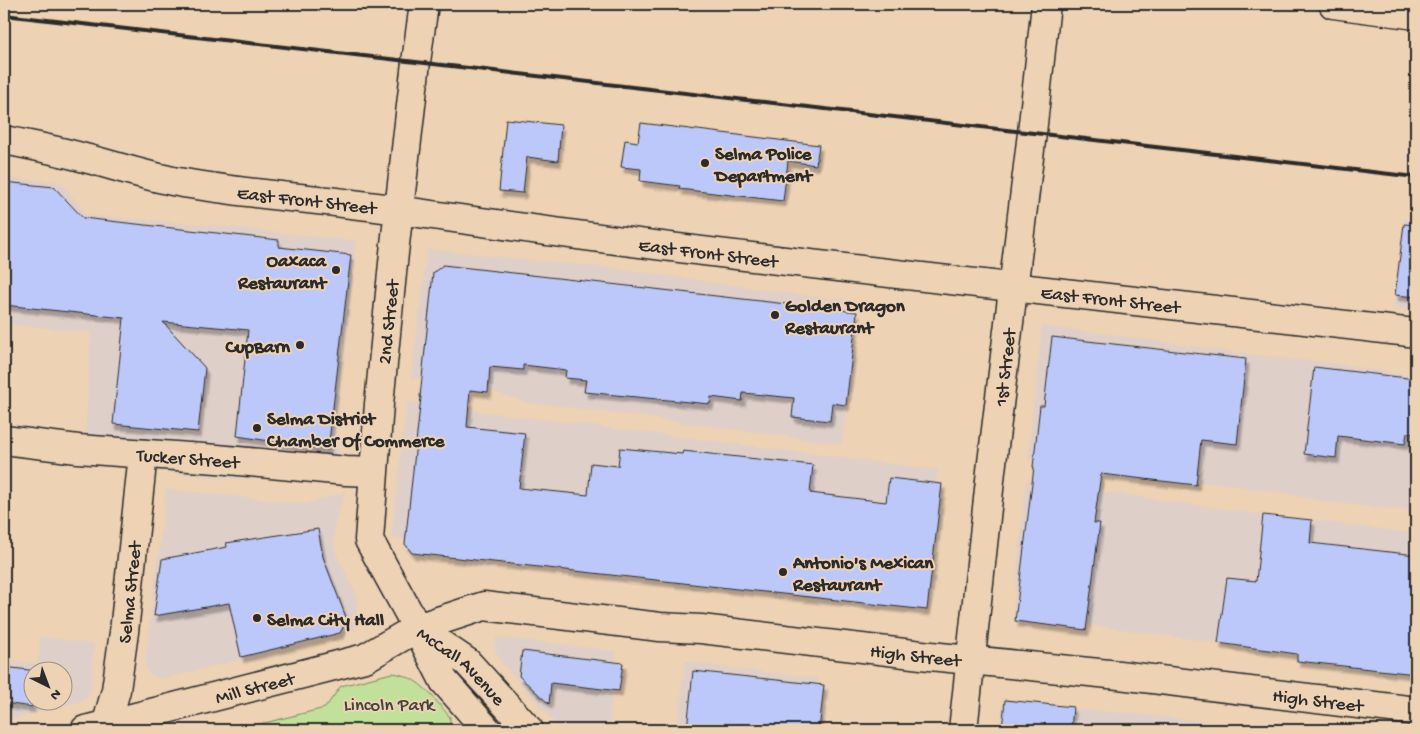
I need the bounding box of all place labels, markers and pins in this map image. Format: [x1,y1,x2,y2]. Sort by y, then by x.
place label: Selma Police Department [713,144,814,189]
marker: Selma Police Department [699,157,711,169]
place label: Oaxaca Restaurant [237,251,328,296]
marker: Oaxaca Restaurant [330,264,342,276]
place label: Golden Dragon Restaurant [784,296,906,341]
marker: Golden Dragon Restaurant [769,309,781,321]
place label: CupBarn [224,337,291,360]
marker: CupBarn [294,339,306,351]
place label: Selma District Chamber Of Commerce [266,409,445,454]
marker: Selma District Chamber Of Commerce [251,422,263,434]
place label: Antonio's Mexican Restaurant [792,553,934,598]
marker: Antonio's Mexican Restaurant [777,566,789,578]
place label: Selma City Hall [267,610,384,633]
marker: Selma City Hall [251,612,263,624]

